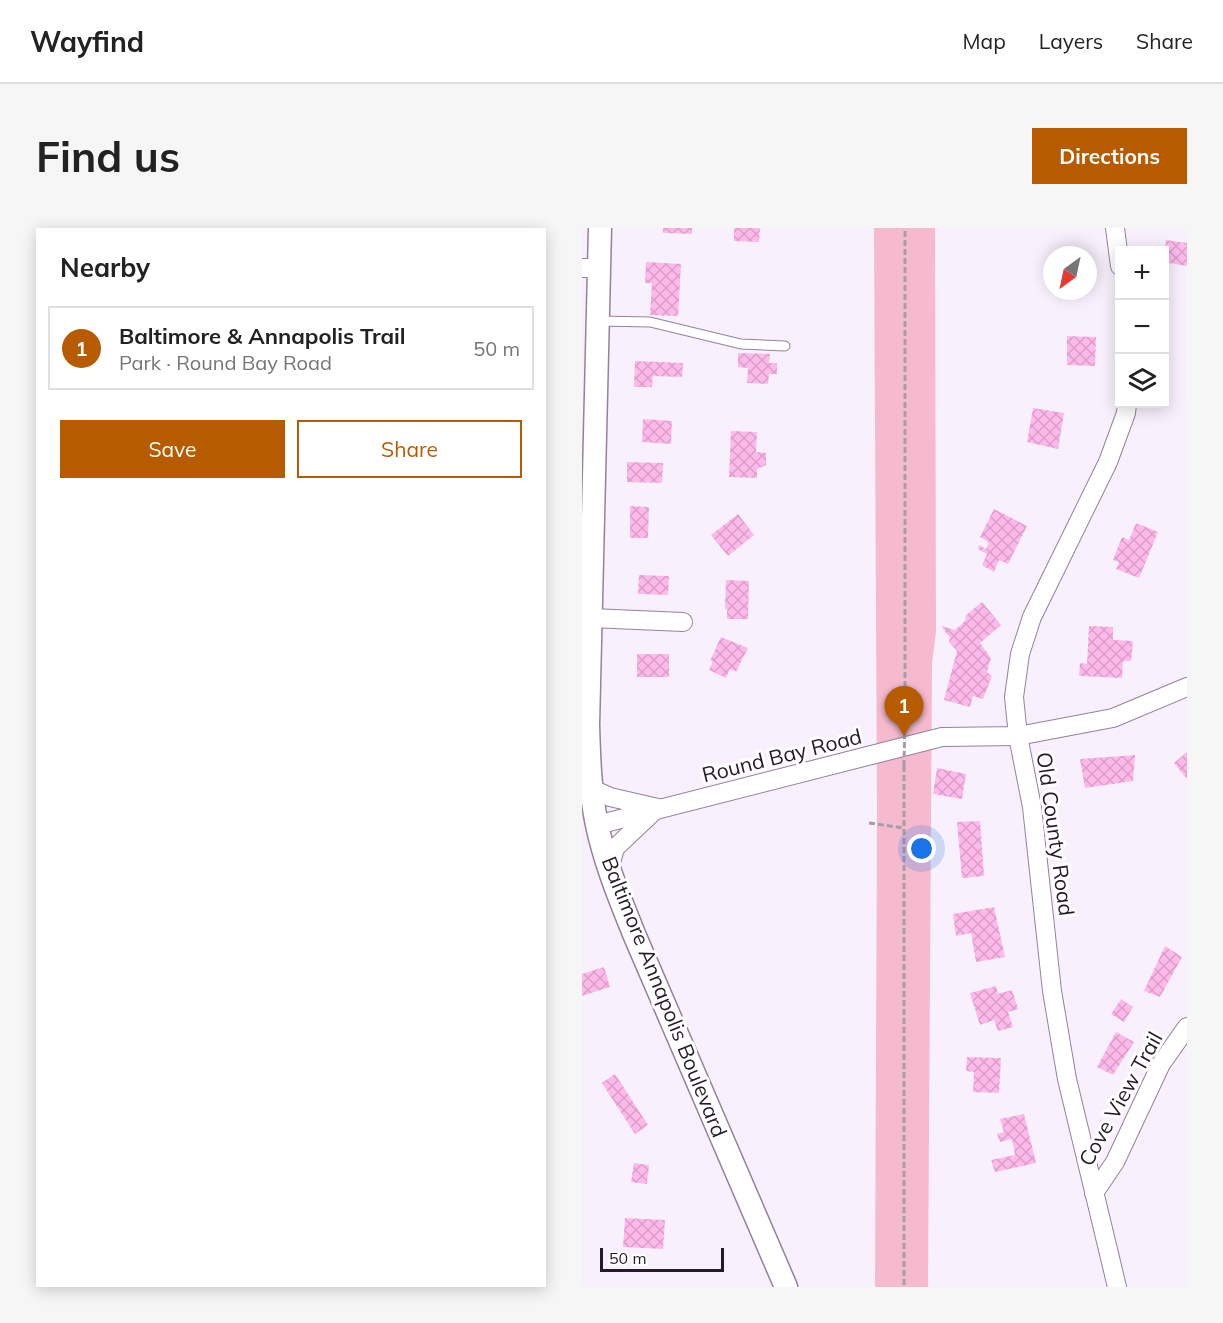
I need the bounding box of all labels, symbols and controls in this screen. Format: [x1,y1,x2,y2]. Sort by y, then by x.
text: Wayfind [30,24,144,59]
text: Map [963,28,1006,54]
text: Layers [1039,28,1103,54]
text: Share [1136,28,1193,54]
button: Directions [1032,128,1187,184]
text: Find us [36,130,180,183]
north arrow [1043,246,1097,300]
map controls [1115,246,1169,408]
button: + [1115,246,1169,300]
text: Nearby [60,251,150,284]
button: − [1115,300,1169,354]
text: Baltimore & Annapolis Trail [119,322,406,350]
text: 1 [76,336,88,361]
text: 50 m [473,336,520,361]
text: Park · Round Bay Road [119,350,332,375]
button: layers [1115,354,1169,408]
button: Save [60,420,285,478]
button: Share [297,420,522,478]
pin: 1 [884,686,924,736]
street label: Round Bay Road [699,723,864,787]
street label: Old County Road [1032,750,1080,917]
your location [907,834,936,863]
street label: Baltimore Annapolis Boulevard [597,852,733,1141]
street label: Cove View Trail [1073,1027,1168,1170]
scale bar [600,1245,724,1272]
text: 50 m [609,1248,646,1268]

